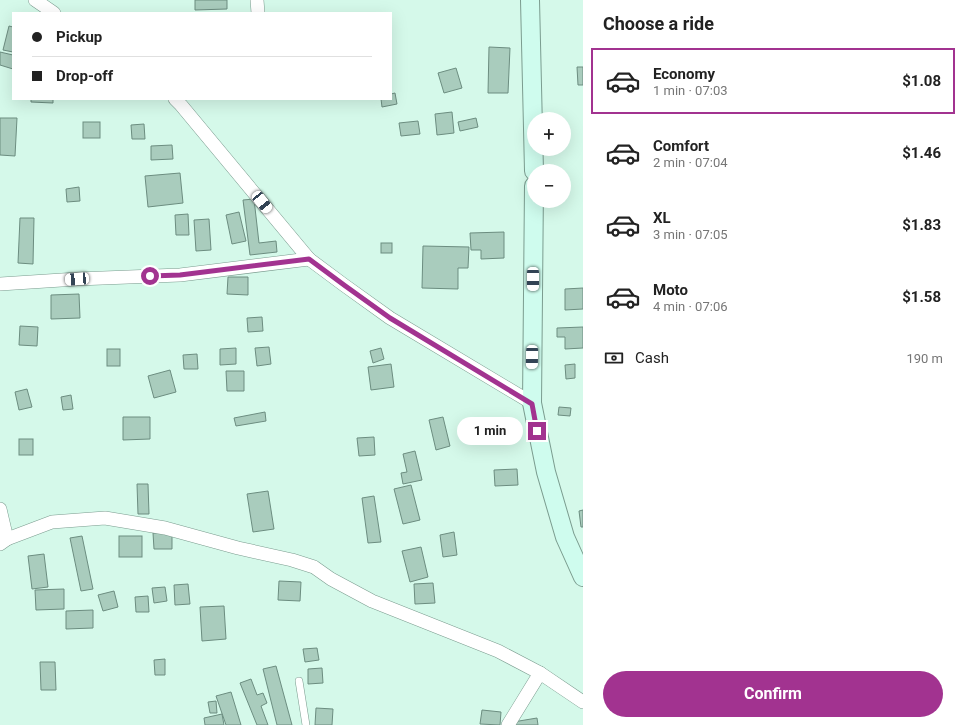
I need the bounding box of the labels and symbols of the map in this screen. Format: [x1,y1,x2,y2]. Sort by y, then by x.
car [250,189,274,215]
route start [141,267,159,285]
car [527,267,539,291]
car [65,272,89,286]
car [526,345,538,369]
callout: 1 min [457,417,523,445]
route end [528,422,546,440]

